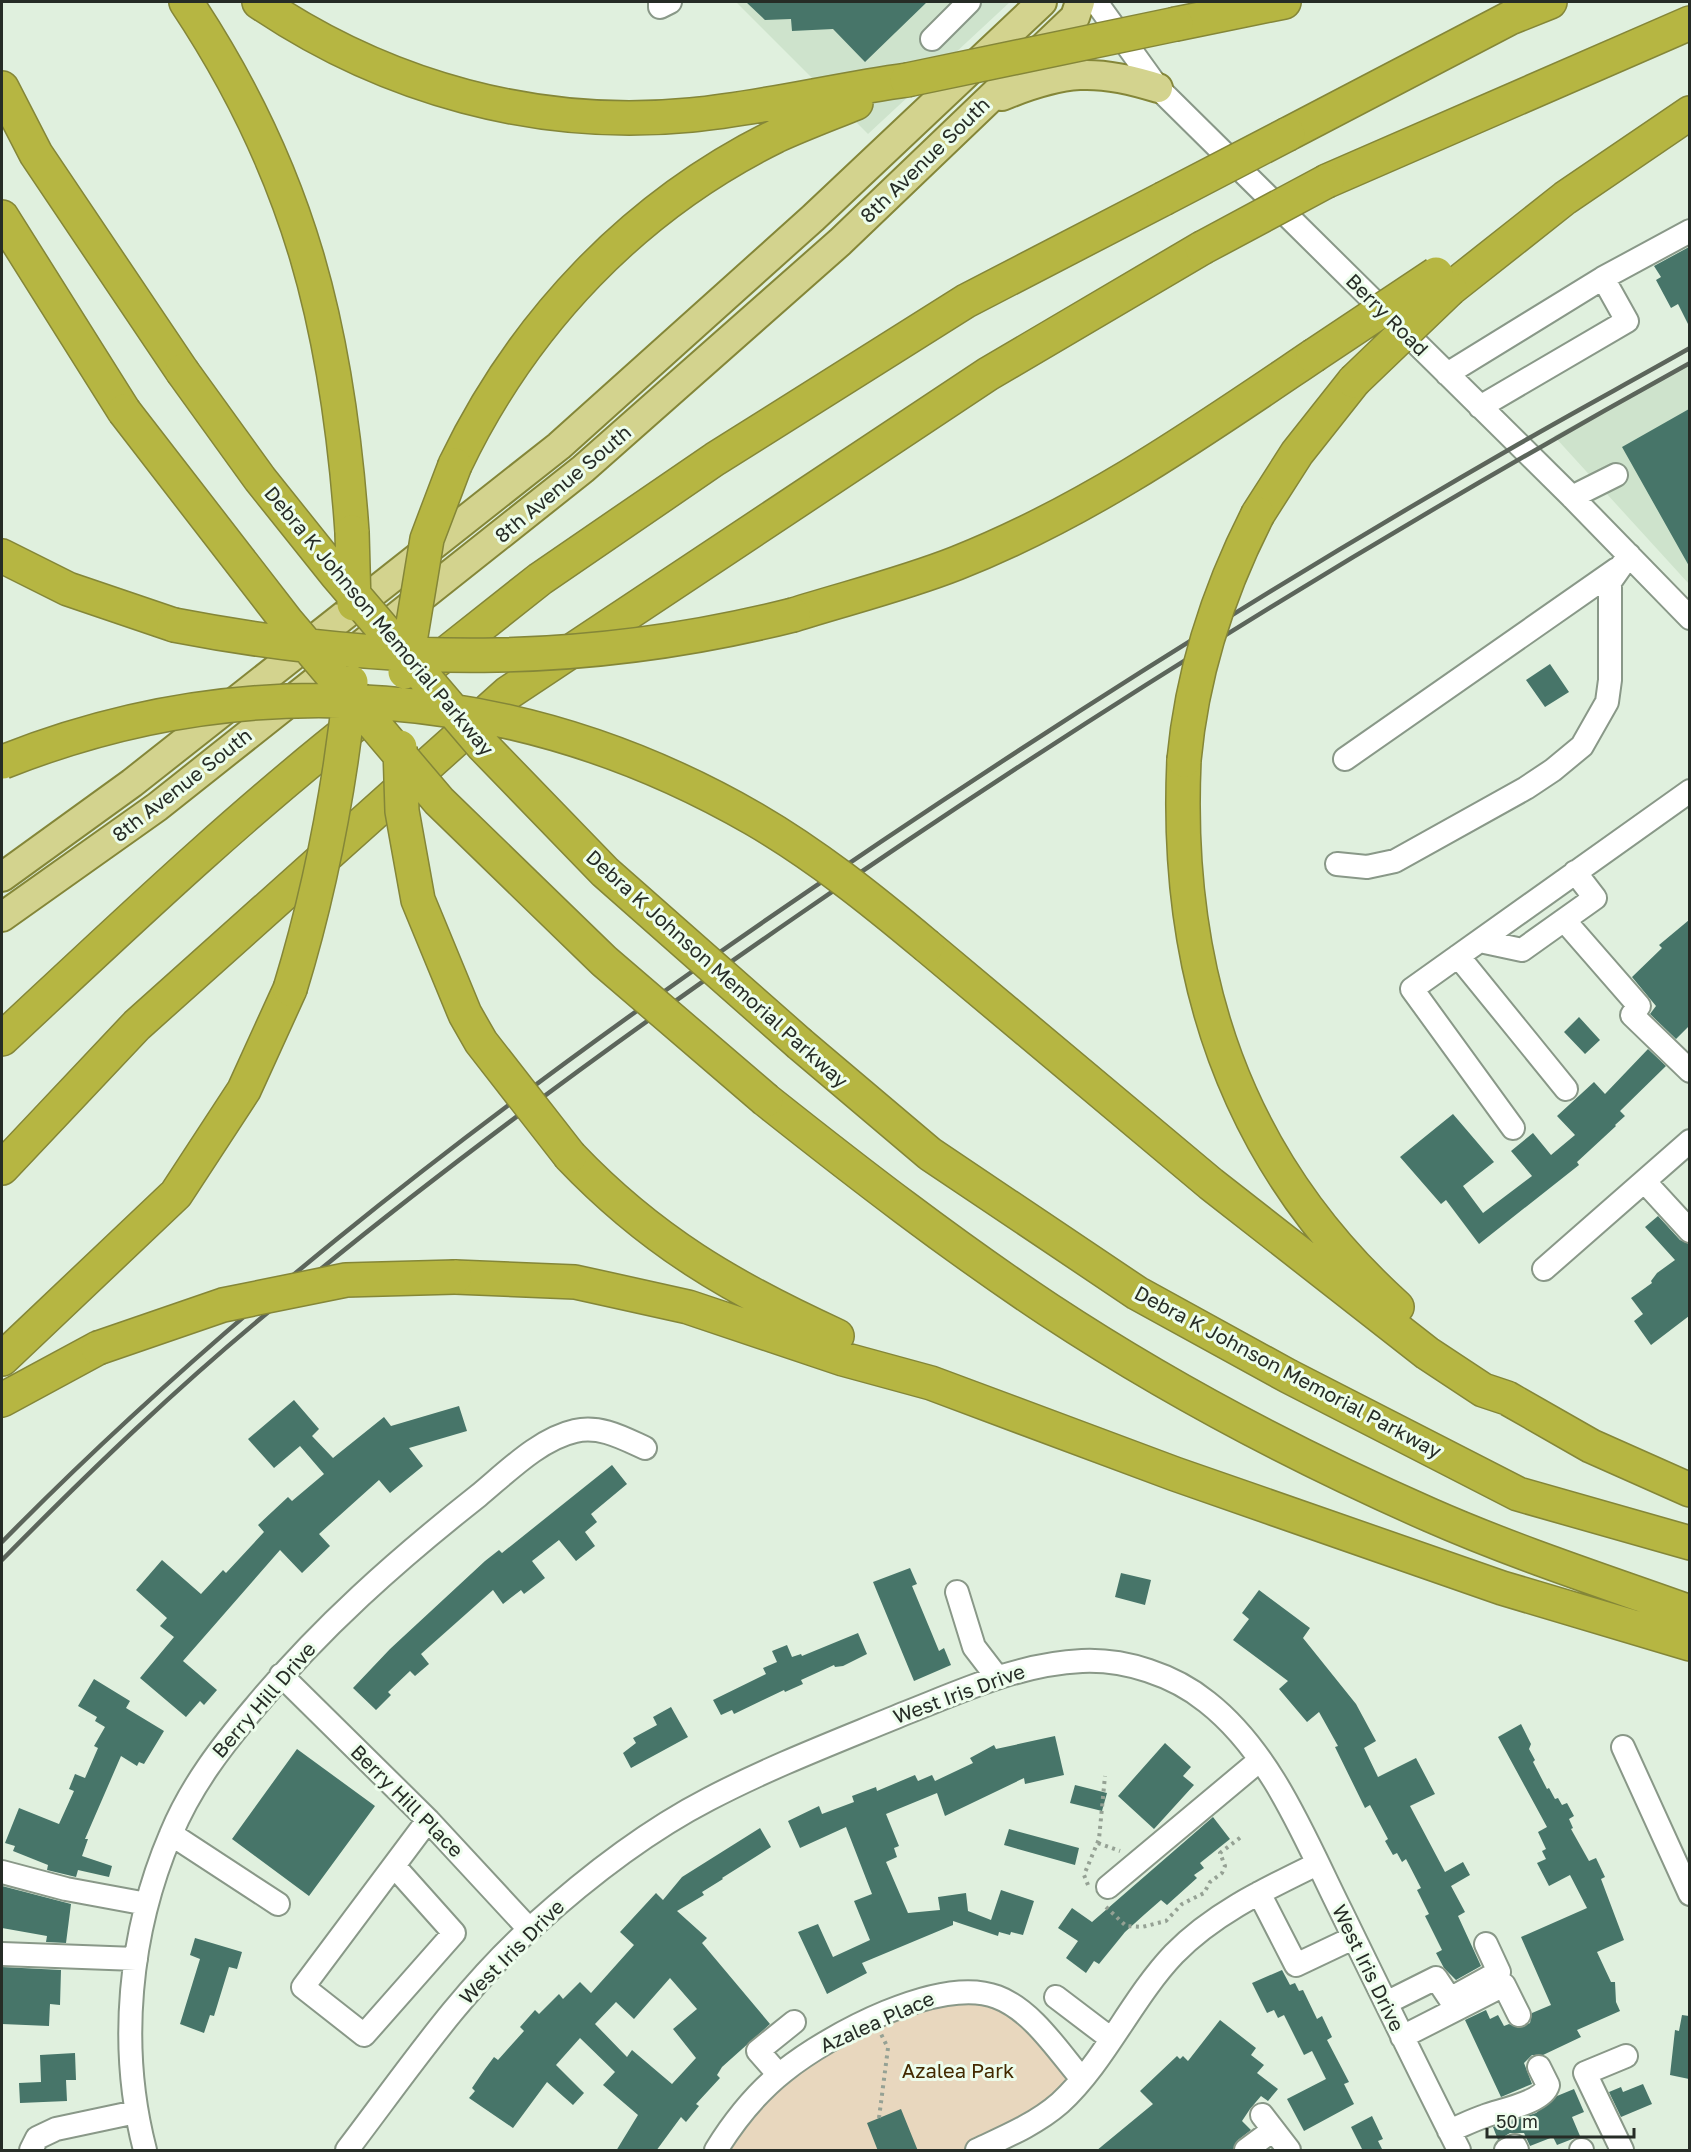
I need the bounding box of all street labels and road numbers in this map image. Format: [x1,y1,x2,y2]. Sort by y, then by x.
street label: 8th Avenue South [855,91,994,227]
street label: Berry Road [1342,268,1434,360]
street label: 8th Avenue South [489,419,635,547]
street label: Debra K Johnson Memorial Parkway [260,481,500,760]
street label: 8th Avenue South [107,722,256,846]
street label: Debra K Johnson Memorial Parkway [582,844,854,1092]
street label: Debra K Johnson Memorial Parkway [1131,1280,1446,1462]
street label: Berry Hill Drive [207,1637,320,1762]
street label: West Iris Drive [890,1658,1028,1728]
street label: Berry Hill Place [347,1739,469,1861]
street label: West Iris Drive [454,1894,569,2009]
street label: West Iris Drive [1328,1900,1410,2035]
street label: Azalea Place [816,1985,937,2057]

